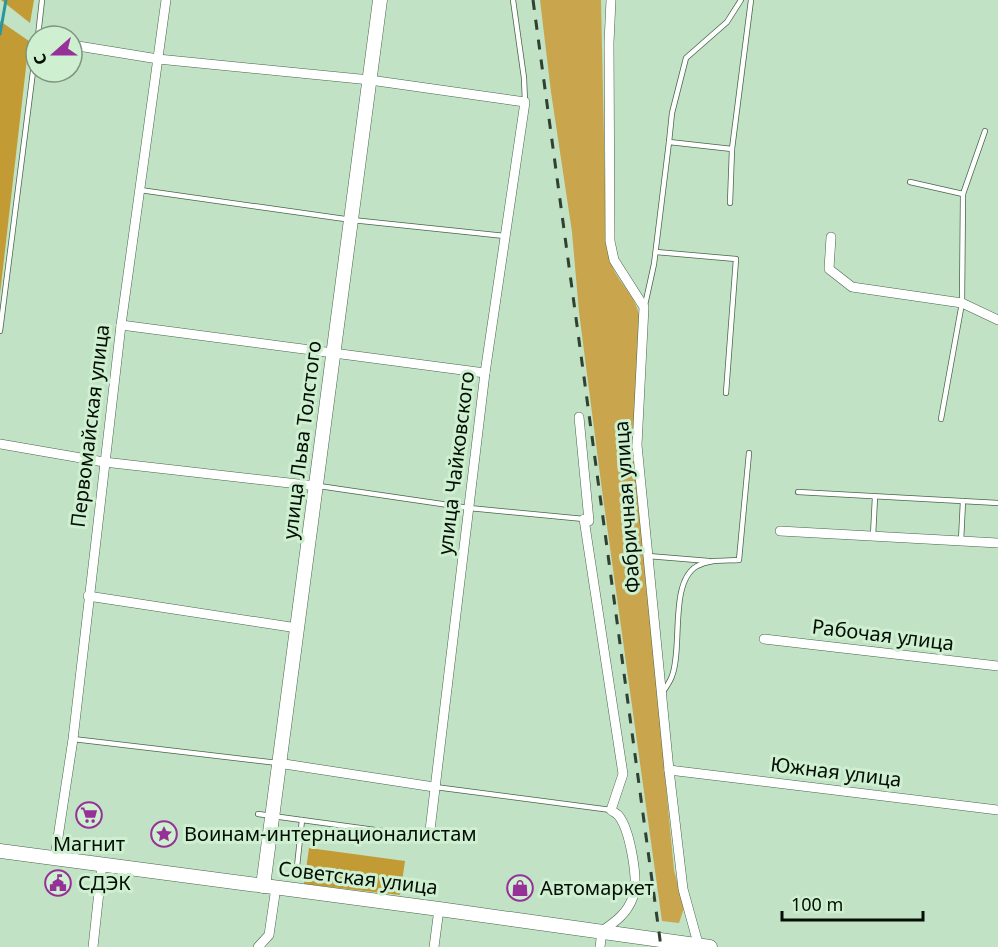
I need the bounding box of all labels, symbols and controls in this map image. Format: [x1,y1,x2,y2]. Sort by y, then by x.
north arrow [24,24,84,84]
text: С [28,51,52,68]
street label: Первомайская улица [64,323,115,529]
street label: улица Льва Толстого [276,339,327,541]
street label: улица Чайковского [431,370,480,556]
street label: Фабричная улица [607,420,646,594]
street label: Рабочая улица [811,612,956,657]
street label: Южная улица [769,750,903,793]
supermarket icon: Магнит [74,800,104,830]
place icon: Воинам-интернационалистам [149,819,179,849]
place label: Воинам-интернационалистам [184,820,477,847]
place label: Магнит [53,830,125,857]
street label: Советская улица [277,854,439,901]
public building icon: СДЭК [43,868,73,898]
place label: СДЭК [78,869,131,896]
shop icon: Автомаркет [505,873,535,903]
place label: Автомаркет [540,874,654,901]
scale bar [782,884,923,922]
text: 100 m [791,892,843,916]

